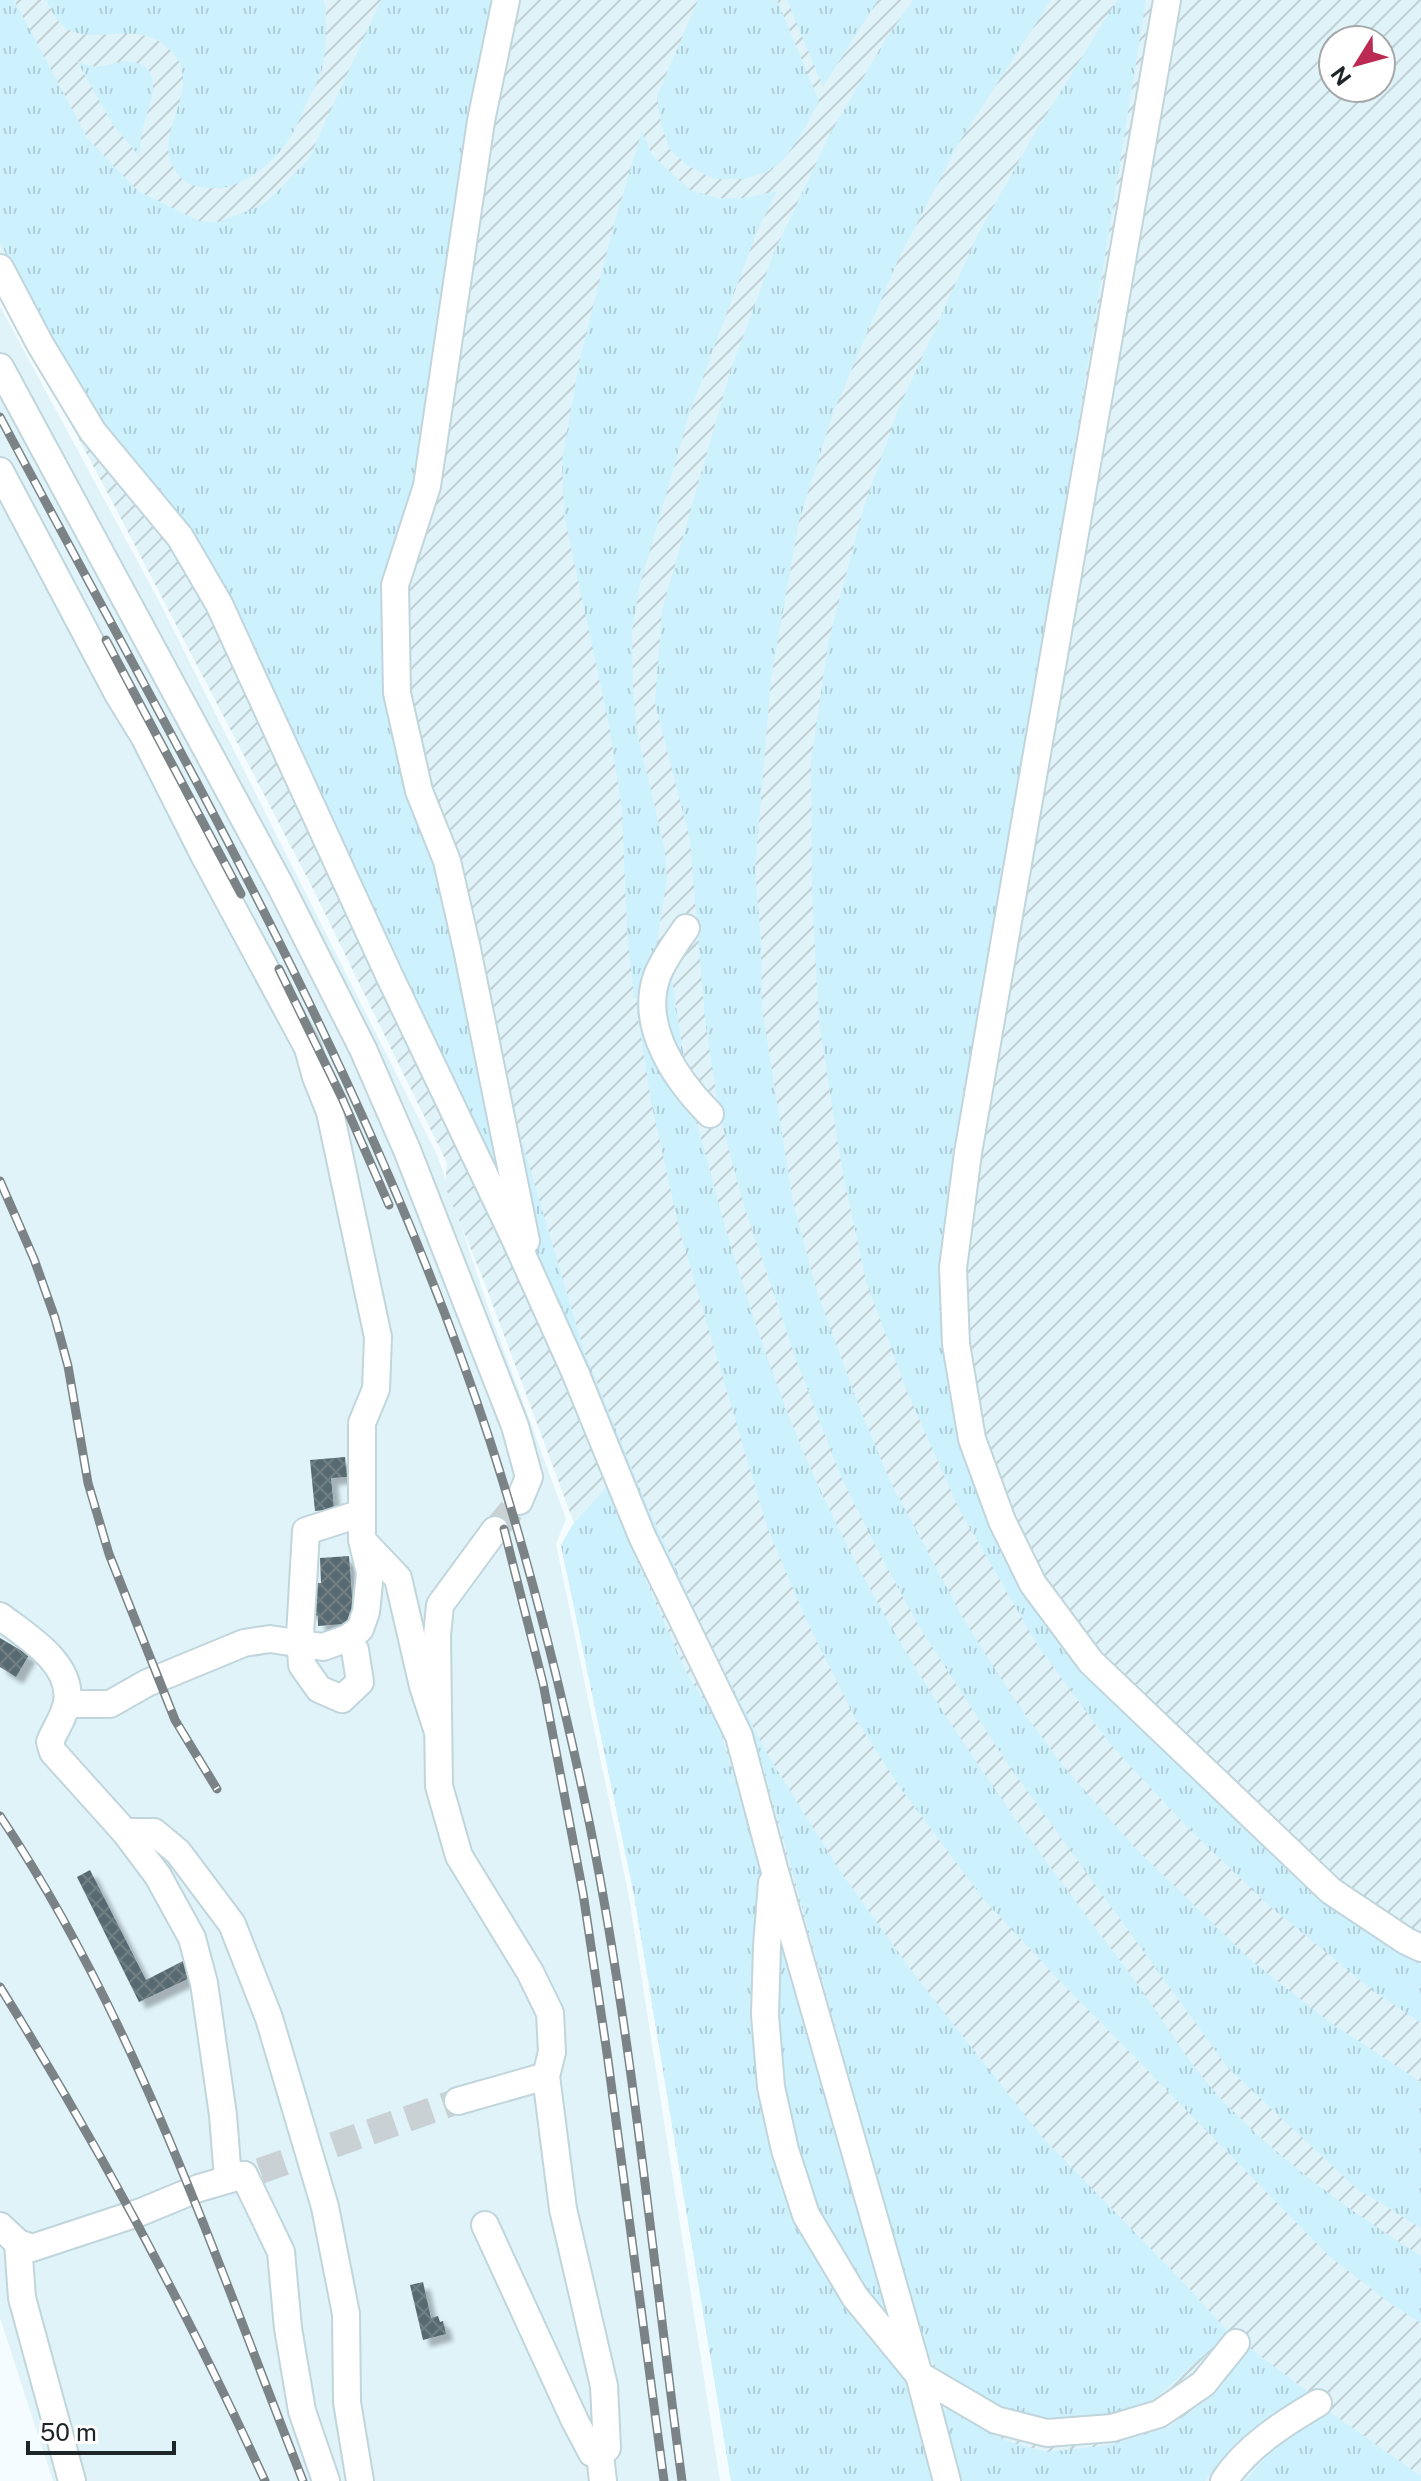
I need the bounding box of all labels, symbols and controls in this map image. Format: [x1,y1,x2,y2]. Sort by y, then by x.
north arrow [1317,24,1397,104]
text: N [1325,61,1357,91]
scale bar [28,2405,174,2455]
text: 50 m [40,2418,97,2446]

